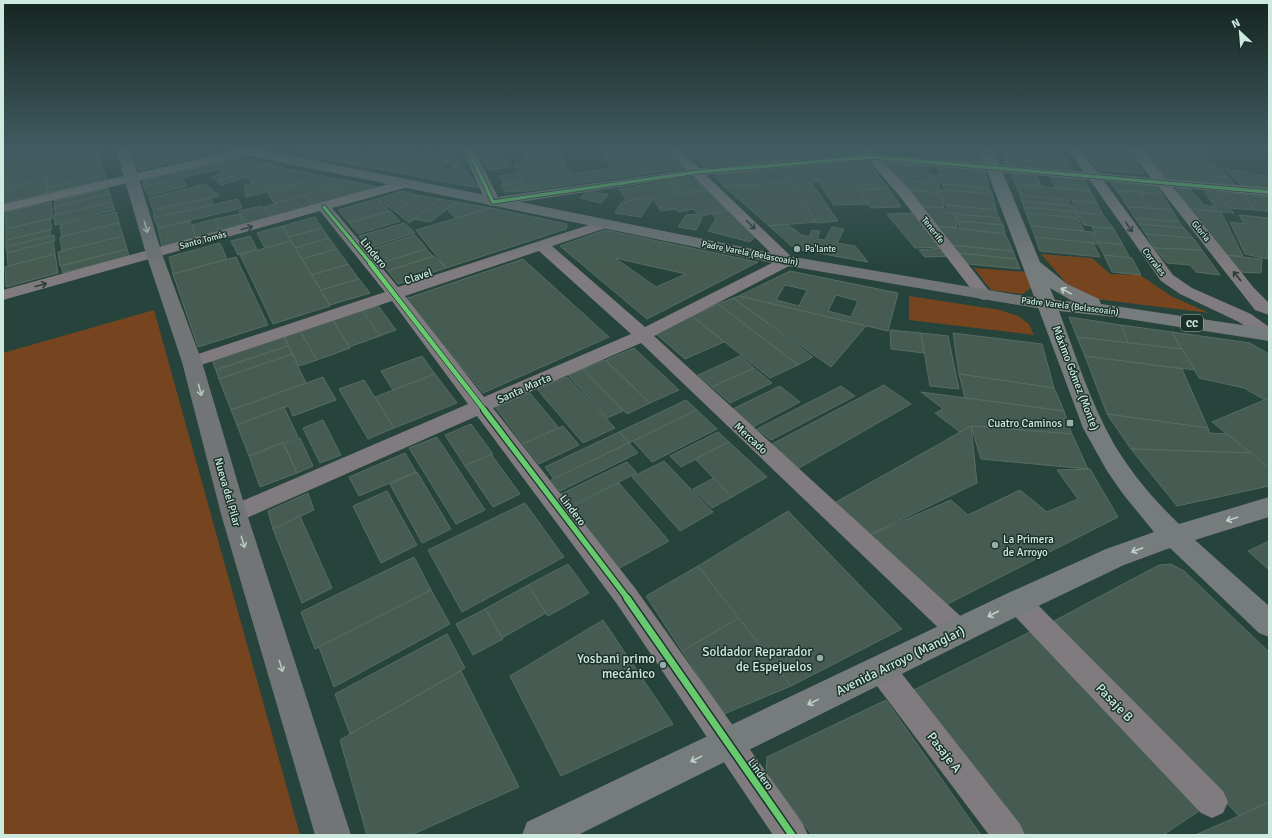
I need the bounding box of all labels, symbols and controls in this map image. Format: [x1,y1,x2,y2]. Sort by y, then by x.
north arrow [1220,12,1260,52]
text: N [1230,16,1242,31]
street label: Tenerife [919,215,947,246]
street label: Gloria [1189,219,1213,244]
one-way arrow [143,220,150,233]
one-way arrow [746,220,756,230]
one-way arrow [1125,221,1133,232]
one-way arrow [240,224,253,231]
street label: Santo Tomás [178,229,228,252]
street label: Lindero [357,235,390,271]
street label: Padre Varela (Belascoaín) [701,239,799,268]
marker: Pa'lante [792,244,802,254]
place label: Pa'lante [805,244,837,255]
street label: Corrales [1140,246,1168,278]
street label: Clavel [402,266,434,287]
one-way arrow [1233,270,1241,281]
one-way arrow [34,281,47,288]
one-way arrow [1060,286,1072,294]
street label: Padre Varela (Belascoaín) [1021,295,1119,318]
road number: CC [1181,315,1203,331]
street label: Máximo Gómez (Monte) [1050,324,1101,432]
street label: Santa Marta [495,371,554,406]
one-way arrow [197,383,204,396]
place label: Cuatro Caminos [988,417,1062,430]
marker: Cuatro Caminos [1065,418,1075,428]
street label: Mercado [731,420,770,457]
street label: Nueva del Pilar [211,456,244,528]
street label: Lindero [557,492,589,529]
one-way arrow [1226,516,1239,523]
place label: La Primera de Arroyo [1003,533,1054,559]
one-way arrow [240,535,247,548]
marker: La Primera de Arroyo [990,540,1000,550]
one-way arrow [1131,546,1143,554]
one-way arrow [987,611,999,618]
street label: Avenida Arroyo (Manglar) [833,623,967,699]
place label: Soldador Reparador de Espejuelos [702,644,812,675]
place label: Yosbani primo mecánico [577,651,655,682]
marker: Soldador Reparador de Espejuelos [815,653,825,663]
one-way arrow [278,660,285,673]
marker: Yosbani primo mecánico [658,660,668,670]
street label: Pasaje B [1092,680,1136,725]
one-way arrow [807,699,819,706]
street label: Pasaje A [923,729,965,776]
one-way arrow [690,756,702,763]
street label: Lindero [745,756,776,793]

